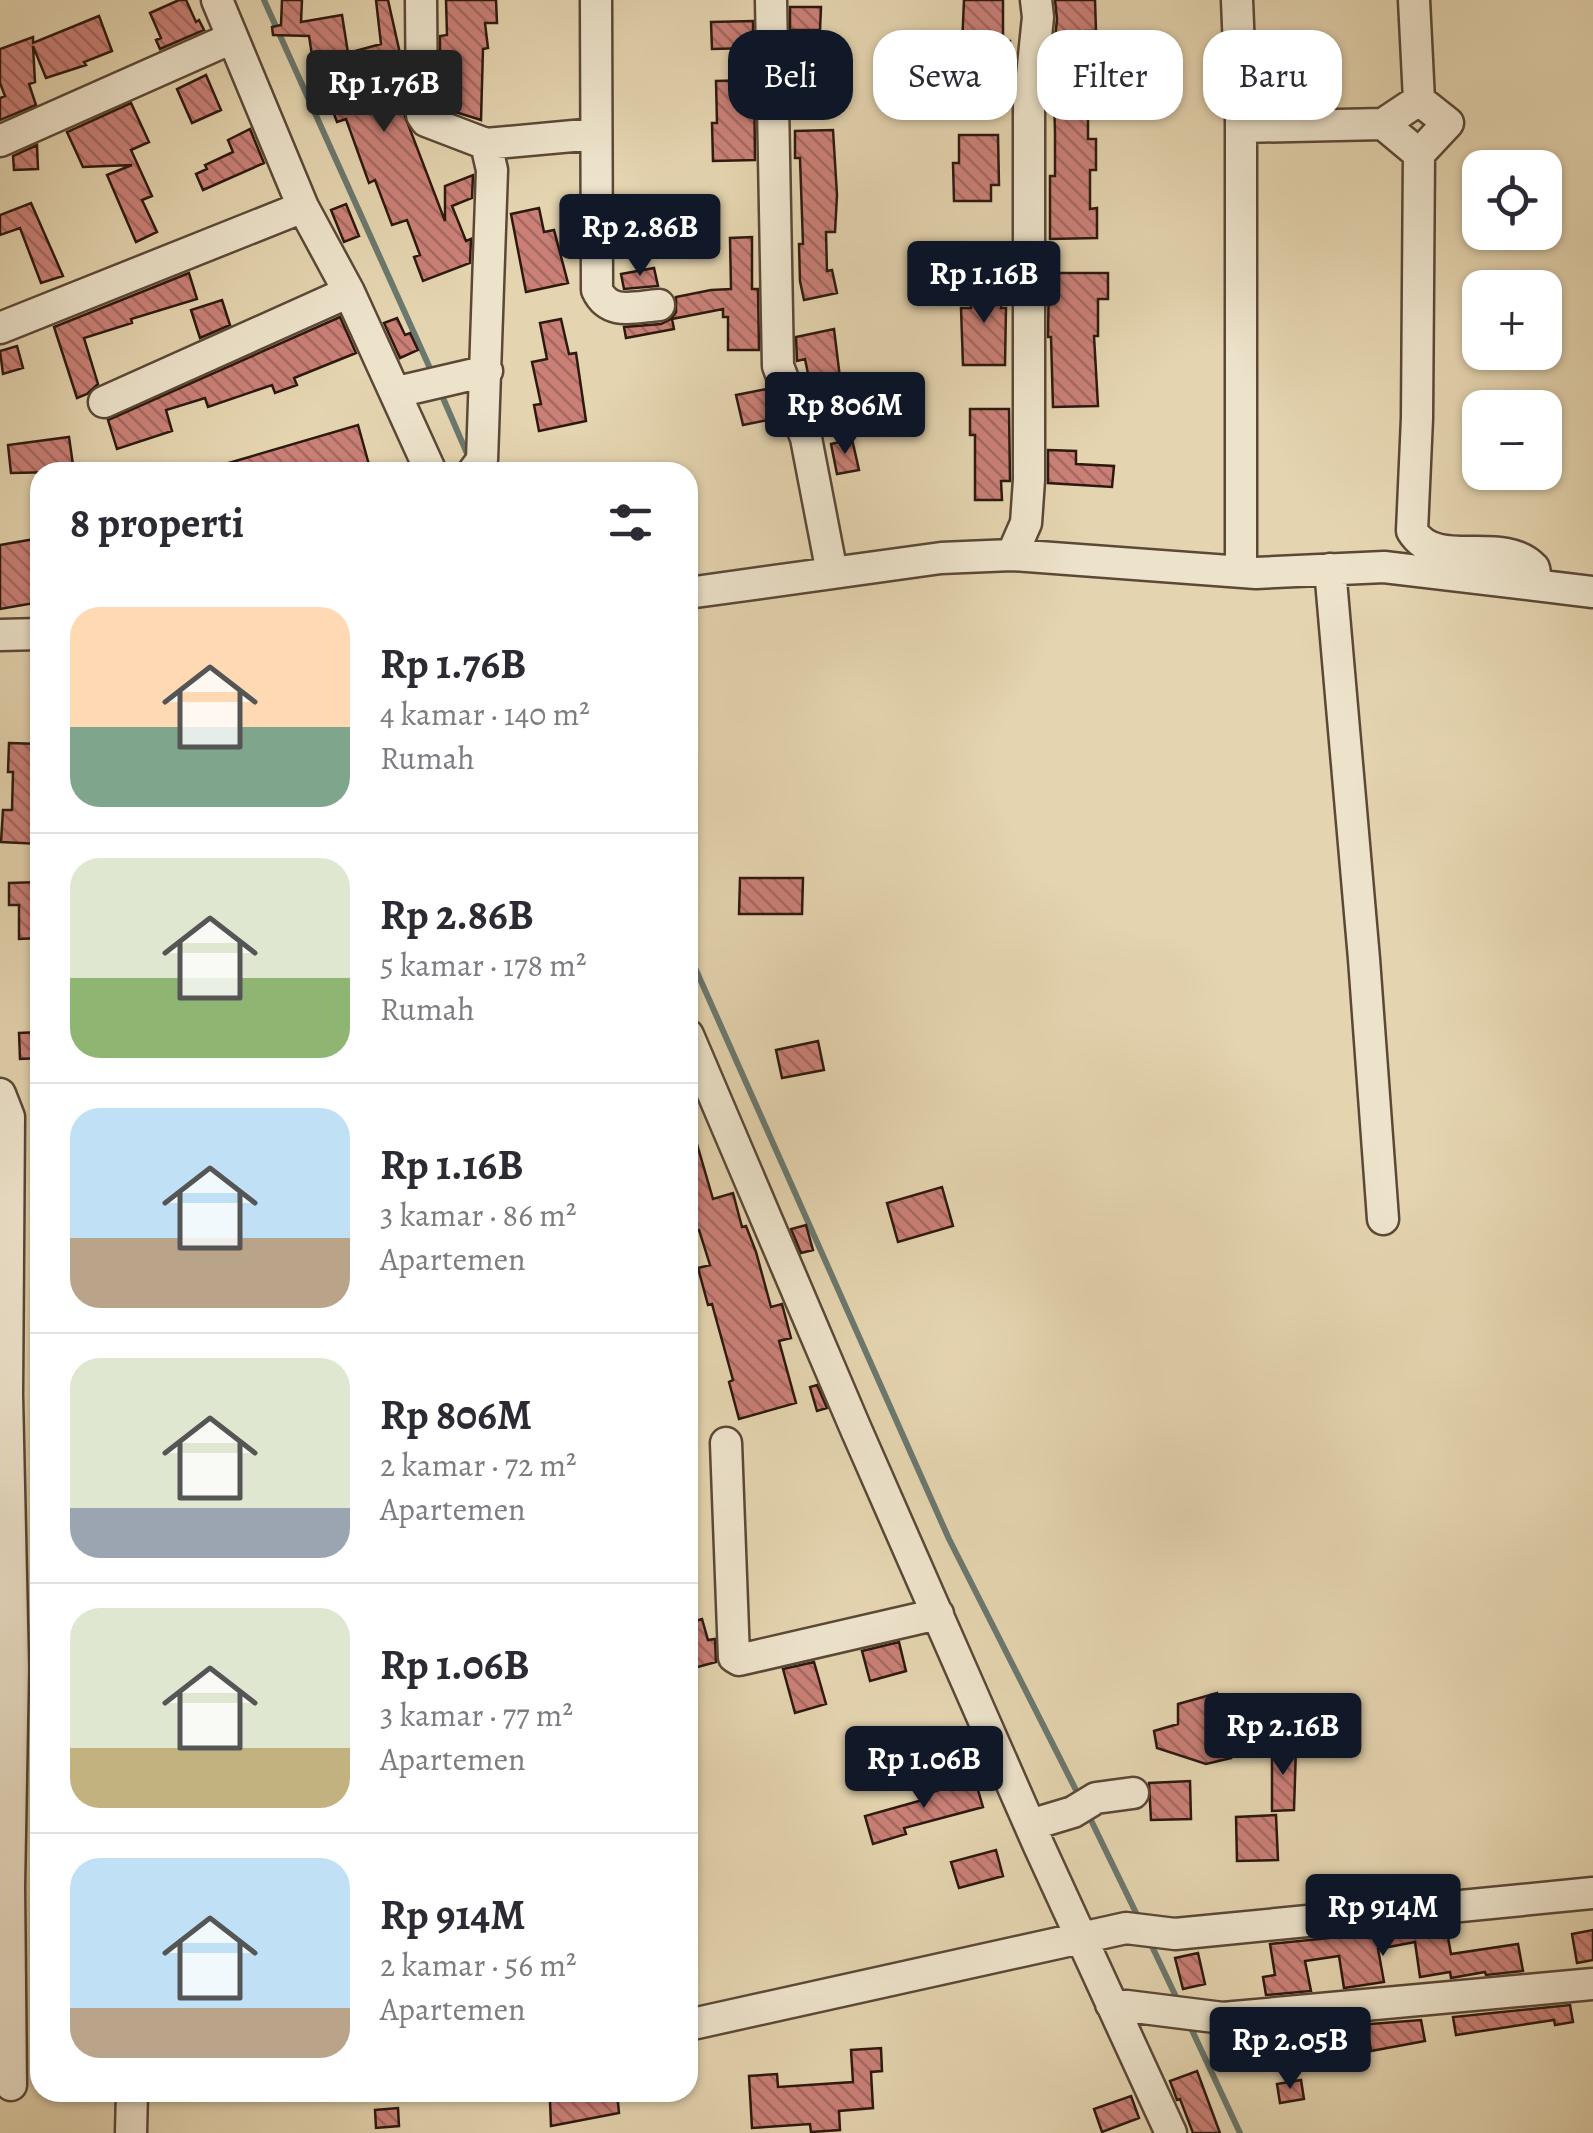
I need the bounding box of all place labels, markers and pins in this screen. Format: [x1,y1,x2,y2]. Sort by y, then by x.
pin: Rp 1.76B [281,50,487,135]
pin: Rp 2.86B [537,194,743,279]
pin: Rp 1.16B [881,241,1087,326]
pin: Rp 806M [753,372,937,457]
pin: Rp 2.16B [1180,1693,1386,1778]
pin: Rp 1.06B [821,1726,1027,1811]
pin: Rp 914M [1291,1874,1475,1959]
pin: Rp 2.05B [1187,2007,1393,2092]

